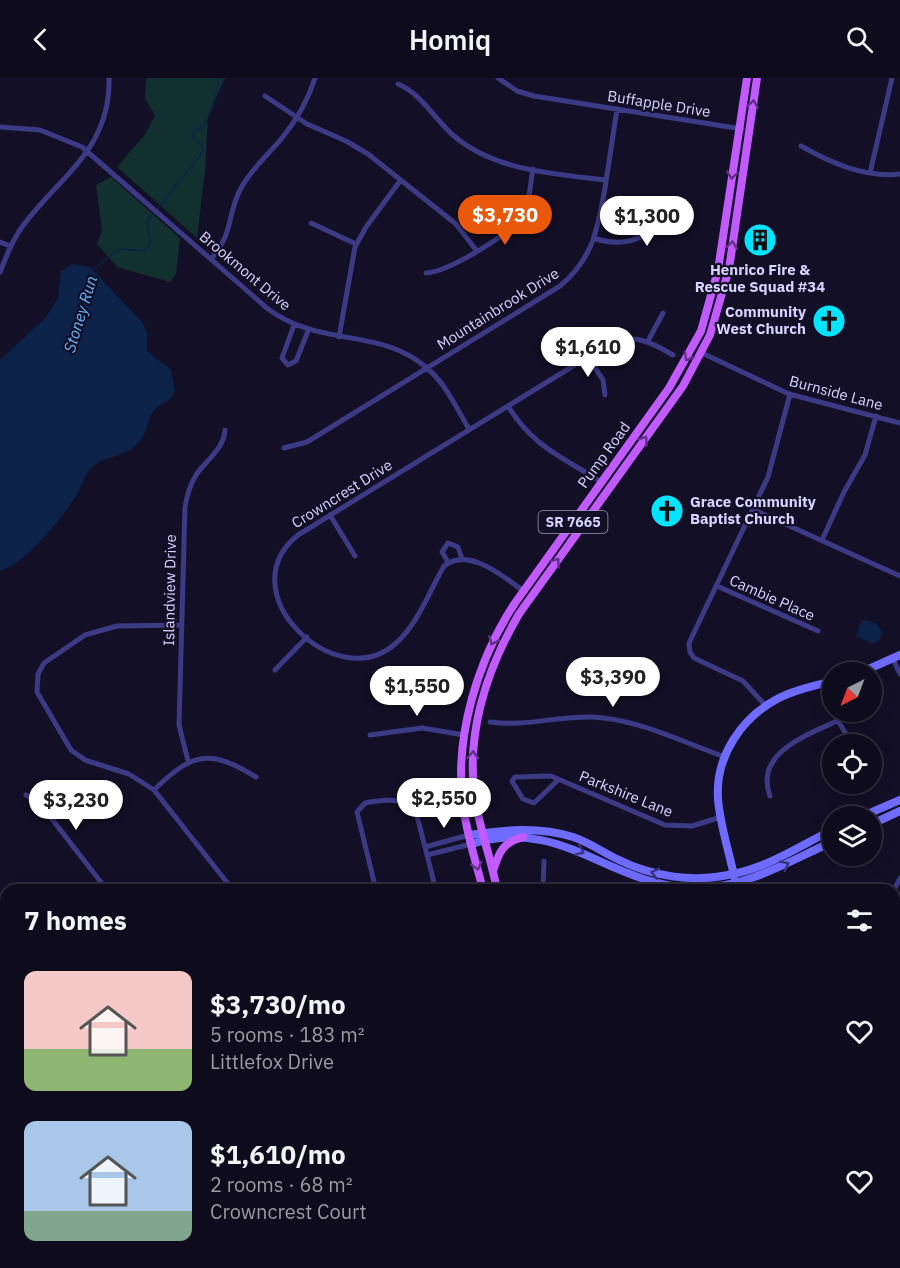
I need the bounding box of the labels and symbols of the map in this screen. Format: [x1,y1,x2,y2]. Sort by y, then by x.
street label: Buffapple Drive [606,86,712,121]
one-way arrow [747,100,759,109]
one-way arrow [727,170,739,179]
pin: $3,730 [456,195,554,246]
pin: $1,300 [598,196,696,247]
building icon: Henrico Fire & Rescue Squad #34 [742,222,778,258]
street label: Brookmont Drive [196,227,295,314]
one-way arrow [725,240,738,249]
place label: Henrico Fire & Rescue Squad #34 [695,260,825,296]
street label: Mountainbrook Drive [433,263,562,354]
water label: Stoney Run [59,273,101,355]
place label: Community West Church [716,302,806,338]
church icon: Community West Church [811,303,847,339]
pin: $1,610 [539,327,637,378]
one-way arrow [684,351,695,362]
street label: Burnside Lane [787,371,885,414]
street label: Pump Road [573,418,634,492]
one-way arrow [637,436,648,447]
street label: Crowncrest Drive [288,455,396,532]
place label: Grace Community Baptist Church [690,492,816,528]
church icon: Grace Community Baptist Church [649,493,685,529]
road number: SR 7665 [538,511,608,533]
street label: Islandview Drive [159,534,180,646]
one-way arrow [549,558,560,569]
street label: Cambie Place [727,570,818,625]
one-way arrow [488,635,500,646]
pin: $3,390 [564,657,662,708]
north arrow [822,662,882,722]
pin: $1,550 [368,666,466,717]
one-way arrow [466,750,479,759]
street label: Parkshire Lane [577,766,676,821]
pin: $2,550 [395,778,493,829]
pin: $3,230 [27,780,125,831]
one-way arrow [573,843,584,855]
one-way arrow [470,861,482,871]
one-way arrow [778,861,789,872]
one-way arrow [650,868,661,880]

